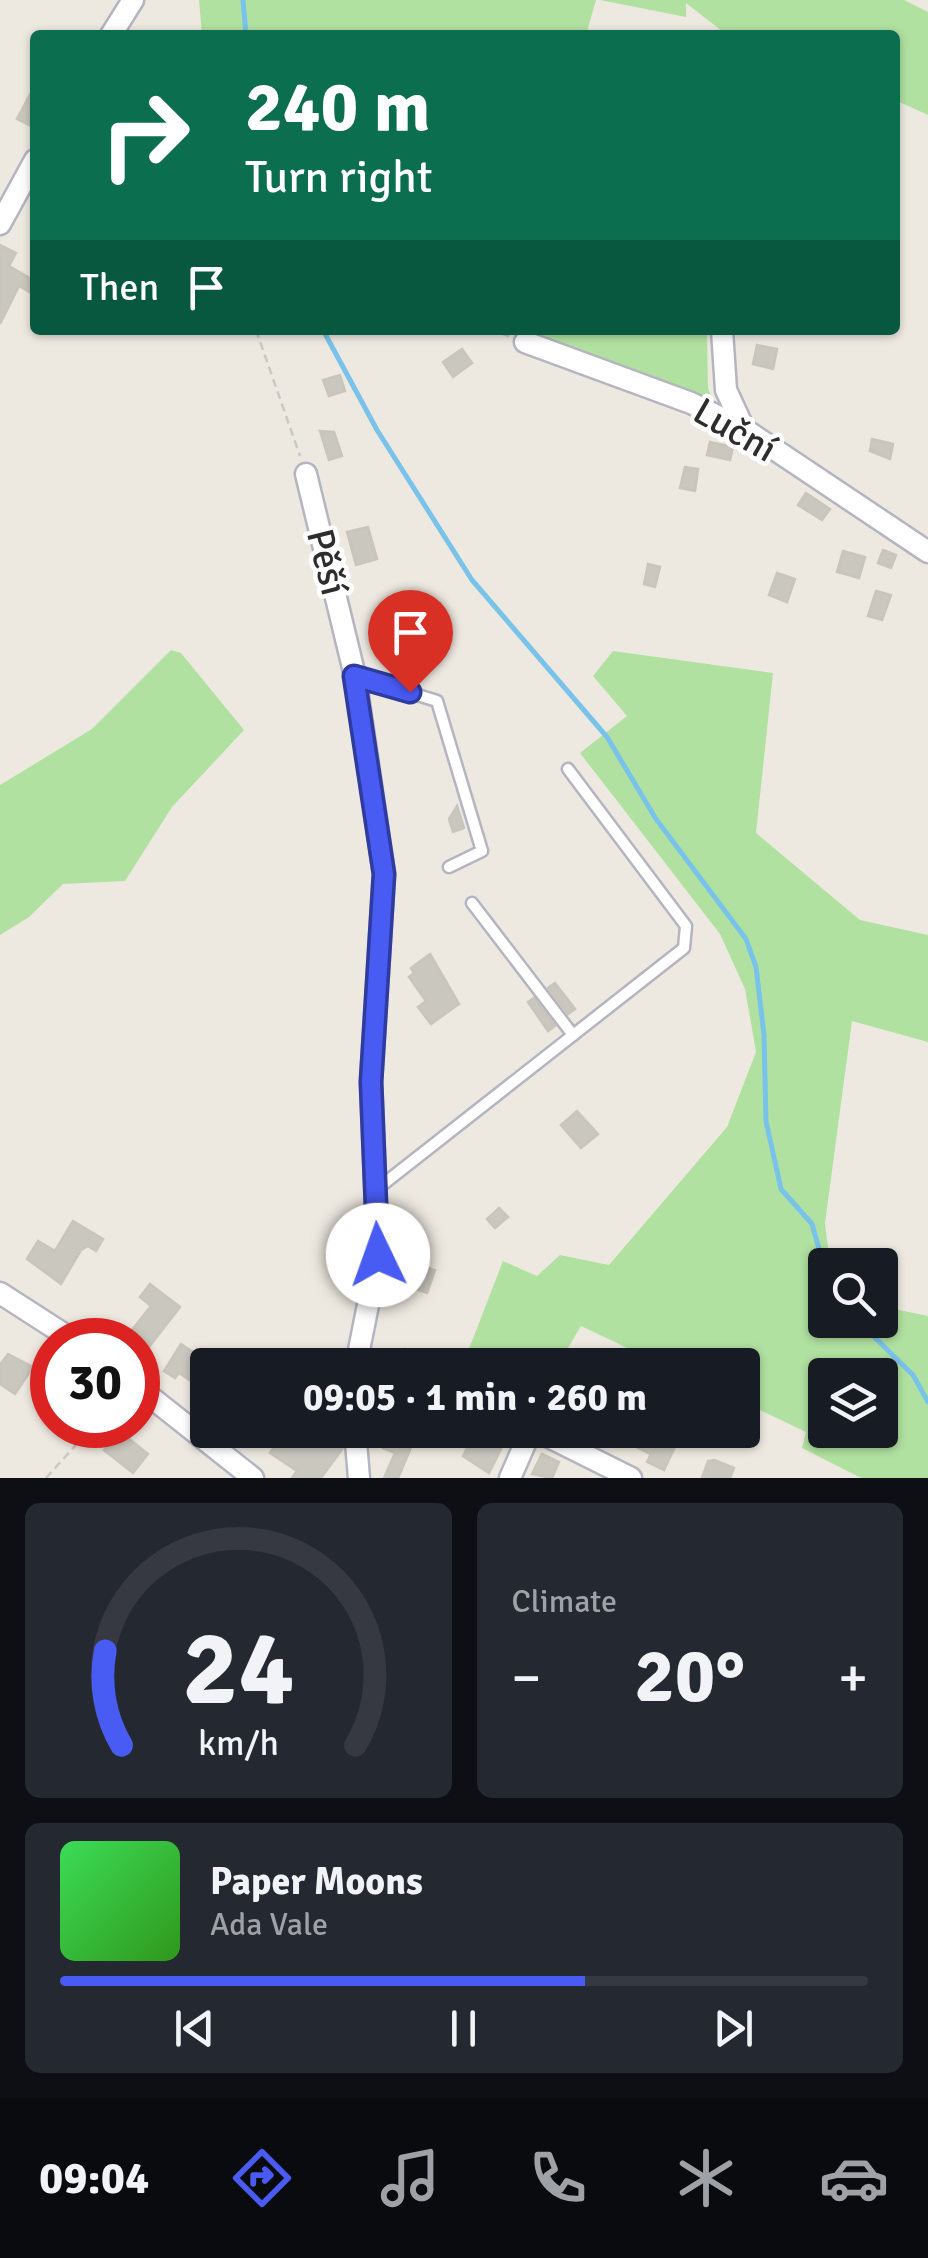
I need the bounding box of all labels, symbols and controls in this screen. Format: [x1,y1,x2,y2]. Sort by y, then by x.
text: 240 m [245,64,430,150]
icon: right [80,70,210,200]
text: Turn right [245,150,433,205]
icon: arrive [179,260,234,315]
text: Then [80,264,159,311]
street label: Luční [685,388,786,473]
street label: Pěší [296,524,358,601]
pin [368,590,453,693]
icon: arrive [383,605,438,660]
position arrow [326,1203,430,1307]
map controls [808,1248,898,1448]
button: search [808,1248,898,1338]
speed limit sign: 30 [30,1318,160,1448]
button: layers [808,1358,898,1448]
text: 09:05 · 1 min · 260 m [303,1374,647,1421]
text: Climate [512,1582,617,1621]
text: 24 [182,1605,294,1733]
text: 20° [634,1630,745,1723]
text: − [512,1644,541,1712]
text: + [838,1644,868,1712]
text: km/h [198,1721,279,1765]
text: Paper Moons [210,1858,423,1905]
text: Ada Vale [210,1905,328,1944]
icon: previous [167,2001,222,2056]
icon: pause [436,2001,491,2056]
icon: next [706,2001,761,2056]
icon: directions [227,2143,297,2213]
icon: music [375,2143,445,2213]
icon: phone [523,2143,593,2213]
icon: climate [671,2143,741,2213]
icon: car [819,2143,889,2213]
text: 09:04 [39,2151,149,2206]

